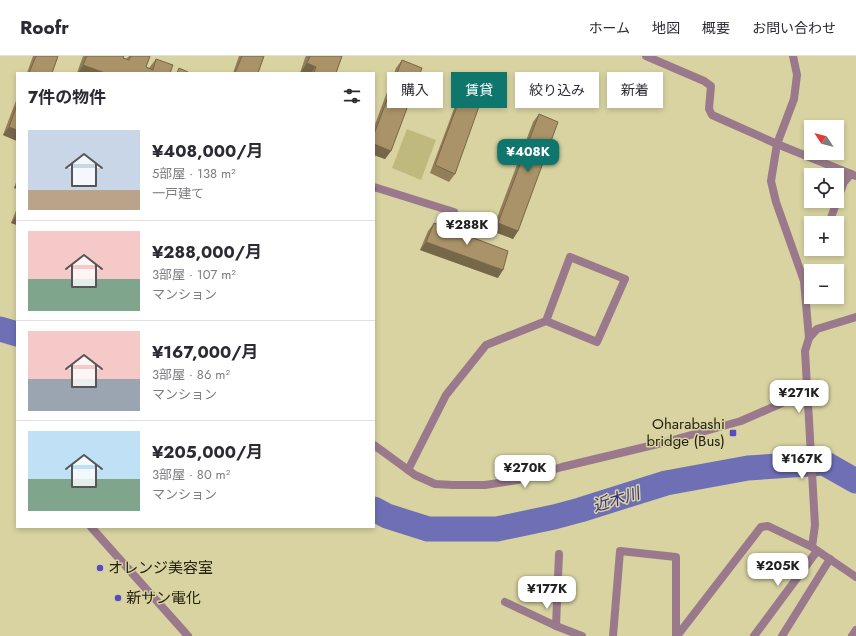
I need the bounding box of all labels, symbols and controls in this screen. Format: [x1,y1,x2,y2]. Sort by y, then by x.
text: Roofr [20,14,69,41]
text: ホーム [588,18,630,38]
text: 地図 [652,18,680,38]
text: 概要 [702,18,730,38]
text: お問い合わせ [752,18,836,38]
chip: 購入 [387,72,443,108]
chip: 賃貸 [451,72,507,108]
chip: 絞り込み [515,72,599,108]
chip: 新着 [607,72,663,108]
text: 7件の物件 [28,85,106,109]
icon: filters [341,85,363,107]
north arrow [804,120,844,160]
map controls [804,120,844,304]
text: ¥408,000/月 [152,139,264,163]
pin: ¥408K [500,139,556,173]
text: ¥408K [506,142,550,161]
icon: home [60,146,108,194]
text: 5部屋 · 138 m² [152,164,236,183]
button: locate [804,168,844,208]
text: 一戸建て [152,184,204,203]
pin: ¥288K [439,212,495,246]
text: ¥288K [446,215,488,234]
button: + [804,216,844,256]
text: ¥288,000/月 [152,240,262,264]
icon: home [60,247,108,295]
button: − [804,264,844,304]
text: 3部屋 · 107 m² [152,265,236,284]
text: マンション [152,285,217,304]
text: ¥167,000/月 [152,340,259,364]
icon: home [60,347,108,395]
text: 3部屋 · 86 m² [152,365,230,384]
pin: ¥271K [771,380,827,414]
text: ¥271K [779,383,819,402]
text: マンション [152,385,217,404]
place label: Oharabashi bridge (Bus) [646,413,725,452]
marker: Oharabashi bridge (Bus) [728,428,738,438]
text: ¥205,000/月 [152,440,263,464]
pin: ¥167K [774,446,830,480]
icon: home [60,447,108,495]
text: ¥167K [782,449,822,468]
pin: ¥270K [497,455,553,489]
text: ¥270K [504,458,546,477]
text: 3部屋 · 80 m² [152,465,230,484]
water label: 近木川 [590,481,644,517]
text: マンション [152,485,217,504]
pin: ¥205K [750,553,806,587]
text: ¥205K [756,556,800,575]
place label: オレンジ美容室 [108,557,213,579]
marker: オレンジ美容室 [95,563,105,573]
pin: ¥177K [519,576,575,610]
text: ¥177K [527,579,567,598]
place label: 新サン電化 [126,587,201,609]
marker: 新サン電化 [113,593,123,603]

